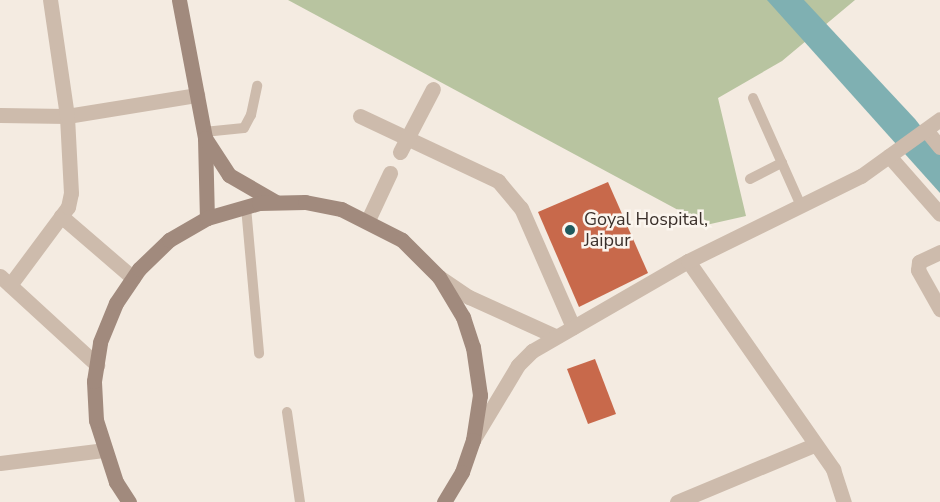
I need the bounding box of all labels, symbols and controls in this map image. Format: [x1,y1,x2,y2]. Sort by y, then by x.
place label: Goyal Hospital, Jaipur [584,209,708,252]
marker: Goyal Hospital, Jaipur [561,221,579,239]

